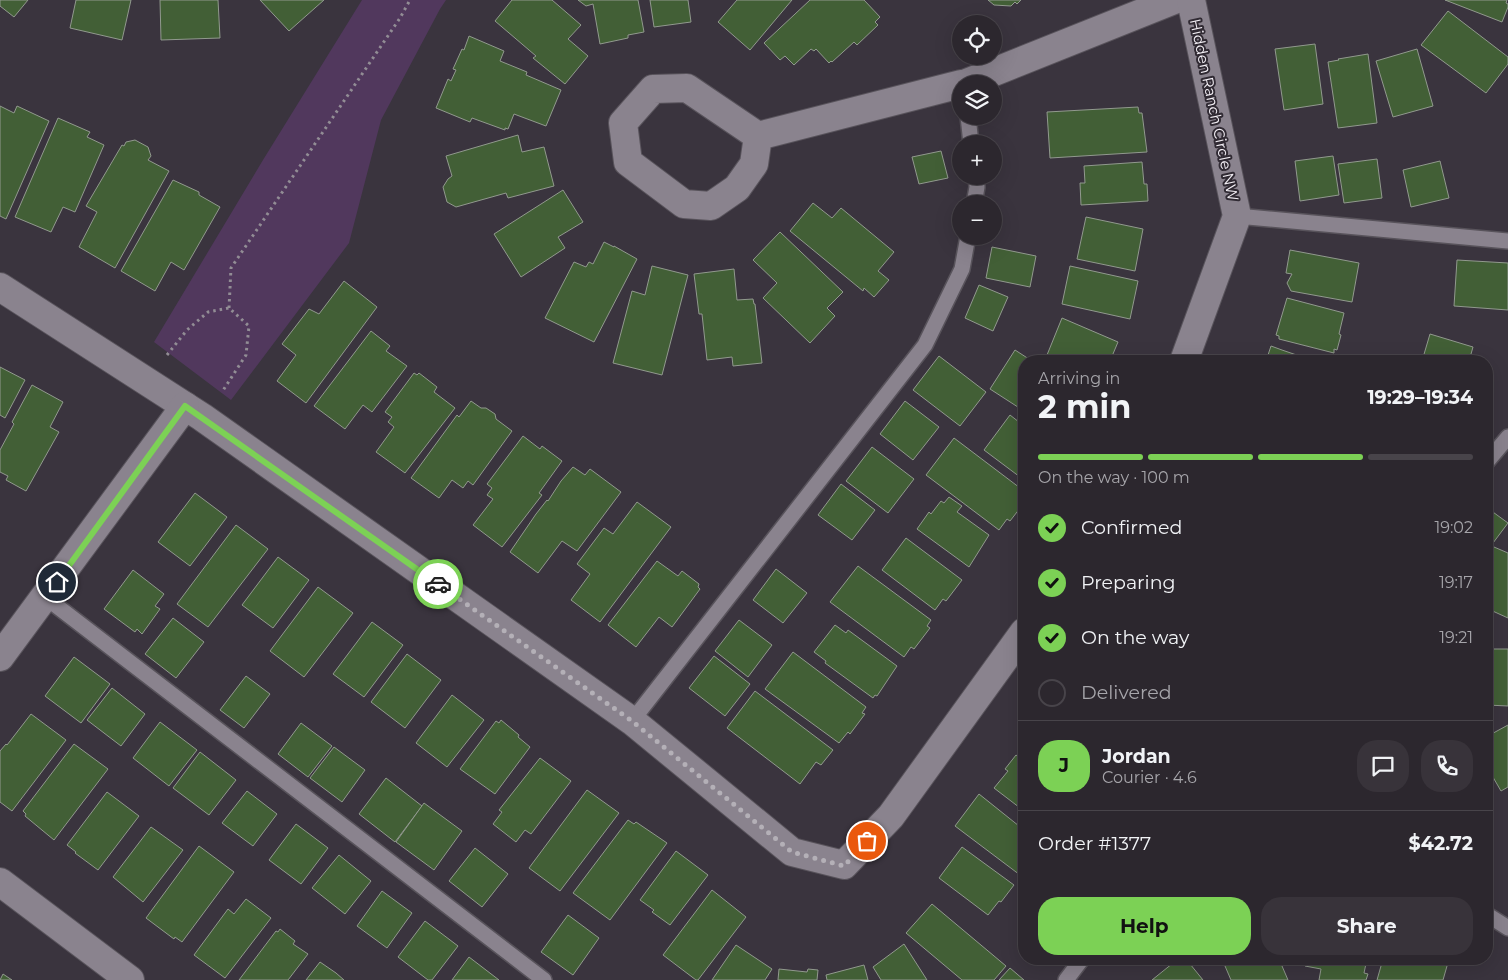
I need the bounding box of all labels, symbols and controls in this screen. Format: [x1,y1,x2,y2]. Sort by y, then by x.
map controls [952,15,1002,245]
button: locate [952,15,1002,65]
street label: Hidden Ranch Circle NW [1186,17,1243,203]
button: layers [952,75,1002,125]
button: + [952,135,1002,185]
button: − [952,195,1002,245]
text: Arriving in [1038,369,1120,388]
text: 19:29–19:34 [1367,386,1473,409]
text: 2 min [1038,387,1131,426]
text: On the way · 100 m [1038,468,1190,487]
icon: check [1038,514,1066,542]
text: Confirmed [1081,516,1182,539]
text: 19:02 [1434,518,1473,537]
courier [413,559,463,609]
pin [36,561,78,603]
icon: home [43,568,71,596]
icon: check [1038,569,1066,597]
icon: car [424,570,452,598]
text: Preparing [1081,571,1176,594]
text: 19:17 [1439,573,1473,592]
icon: check [1038,624,1066,652]
text: On the way [1081,626,1189,649]
text: 19:21 [1439,628,1473,647]
text: Delivered [1081,681,1172,704]
button: chat [1357,740,1409,792]
button: phone [1421,740,1473,792]
text: Jordan [1102,745,1171,768]
text: J [1059,754,1069,777]
text: Courier · 4.6 [1102,768,1197,787]
pin [846,820,888,862]
icon: bag [853,827,881,855]
text: Order #1377 [1038,832,1151,855]
text: $42.72 [1409,832,1473,855]
button: Help [1038,897,1251,955]
button: Share [1261,897,1473,955]

